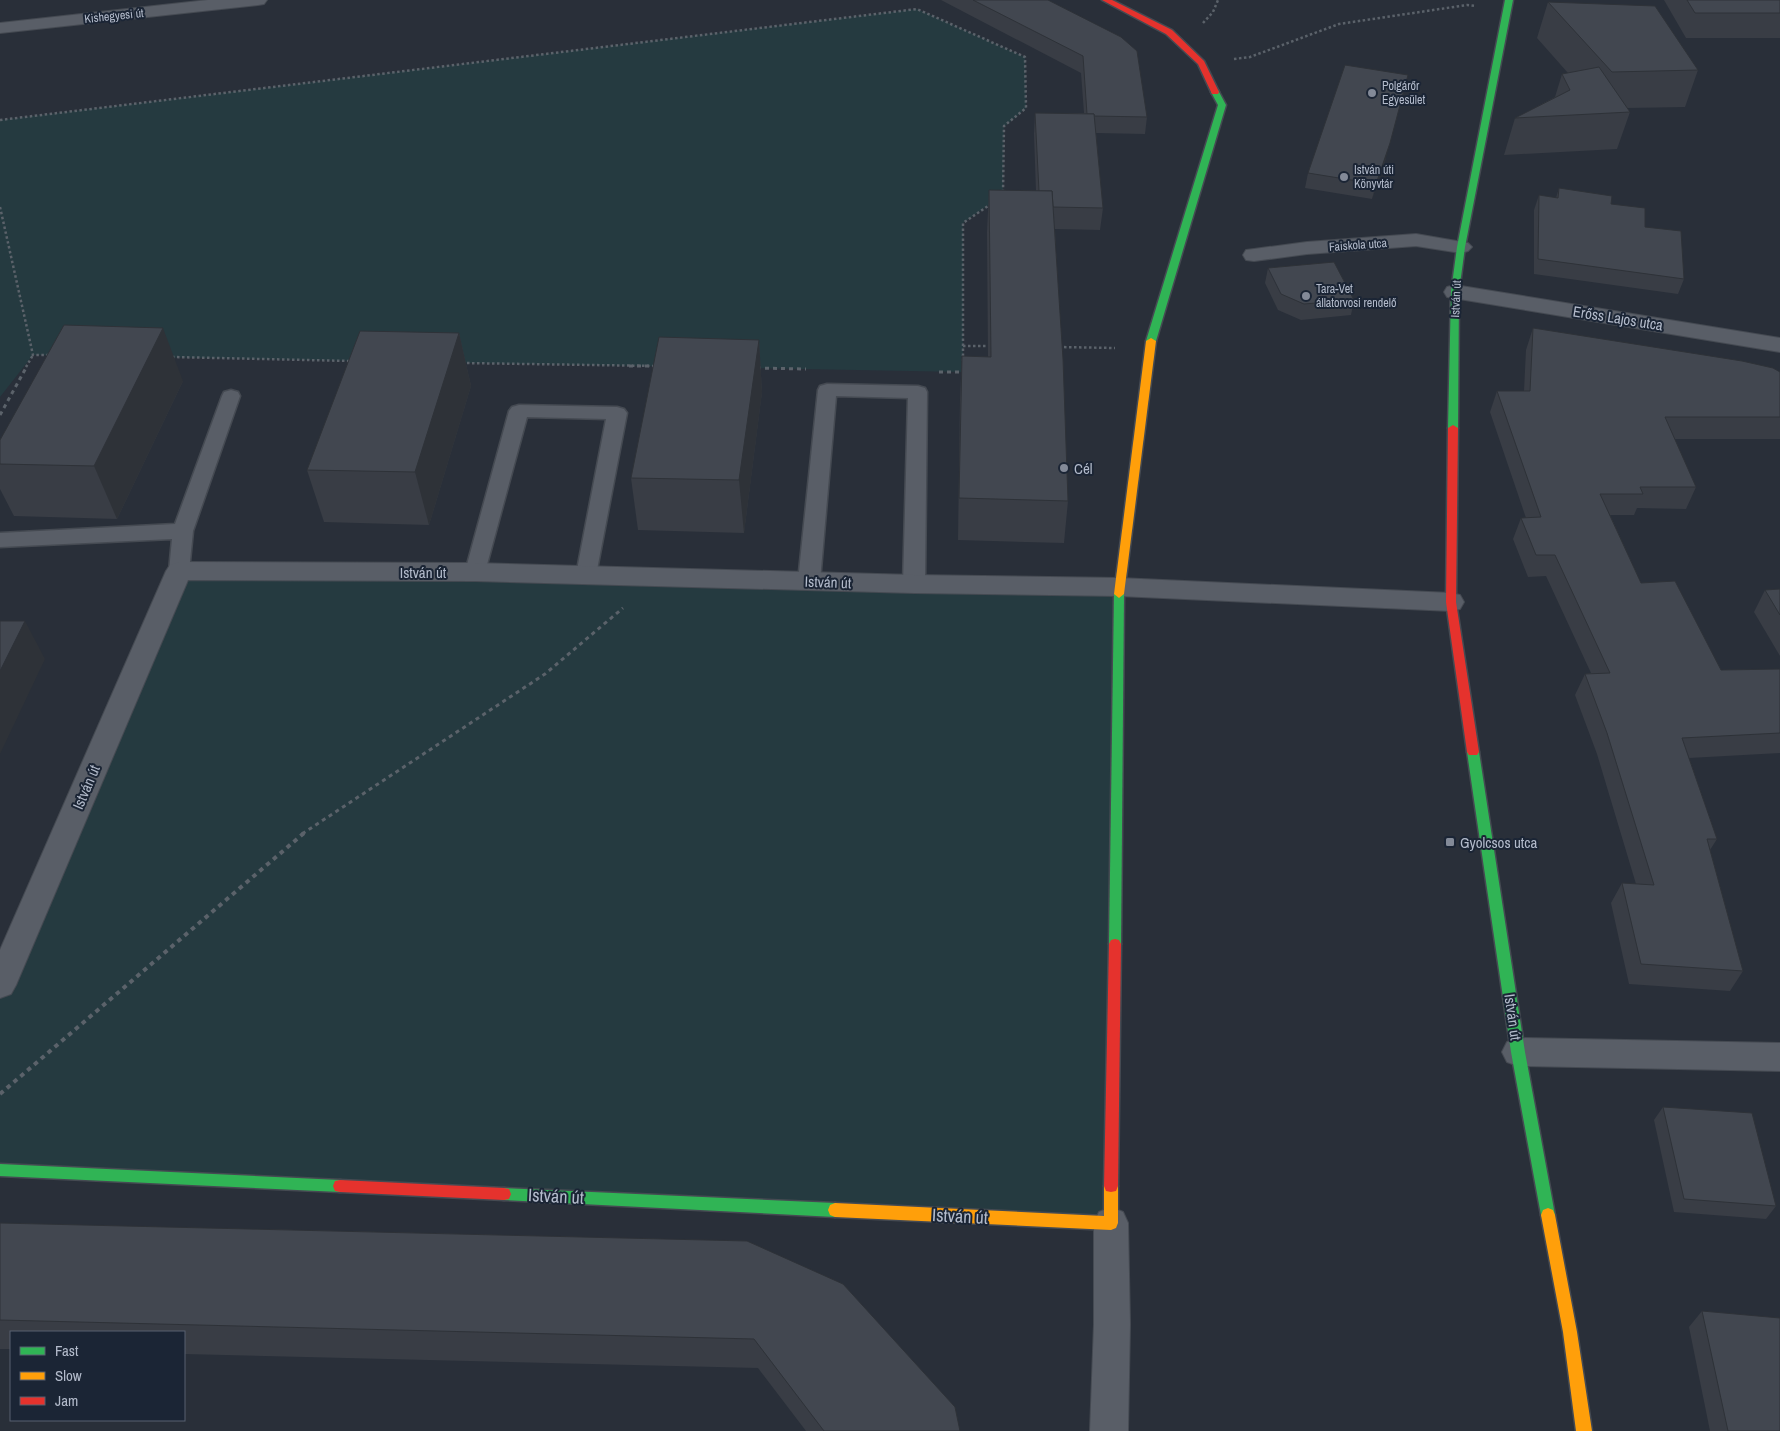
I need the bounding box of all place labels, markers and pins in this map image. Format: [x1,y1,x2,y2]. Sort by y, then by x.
place label: Polgárőr Egyesület [1382,78,1425,108]
marker: Polgárőr Egyesület [1366,87,1378,99]
place label: István úti Könyvtár [1354,162,1394,192]
marker: István úti Könyvtár [1338,171,1350,183]
place label: Tara-Vet állatorvosi rendelő [1316,281,1396,311]
marker: Tara-Vet állatorvosi rendelő [1300,290,1312,302]
place label: Cél [1074,458,1092,479]
marker: Cél [1058,462,1070,474]
place label: Gyolcsos utca [1460,832,1537,853]
marker: Gyolcsos utca [1444,836,1456,848]

